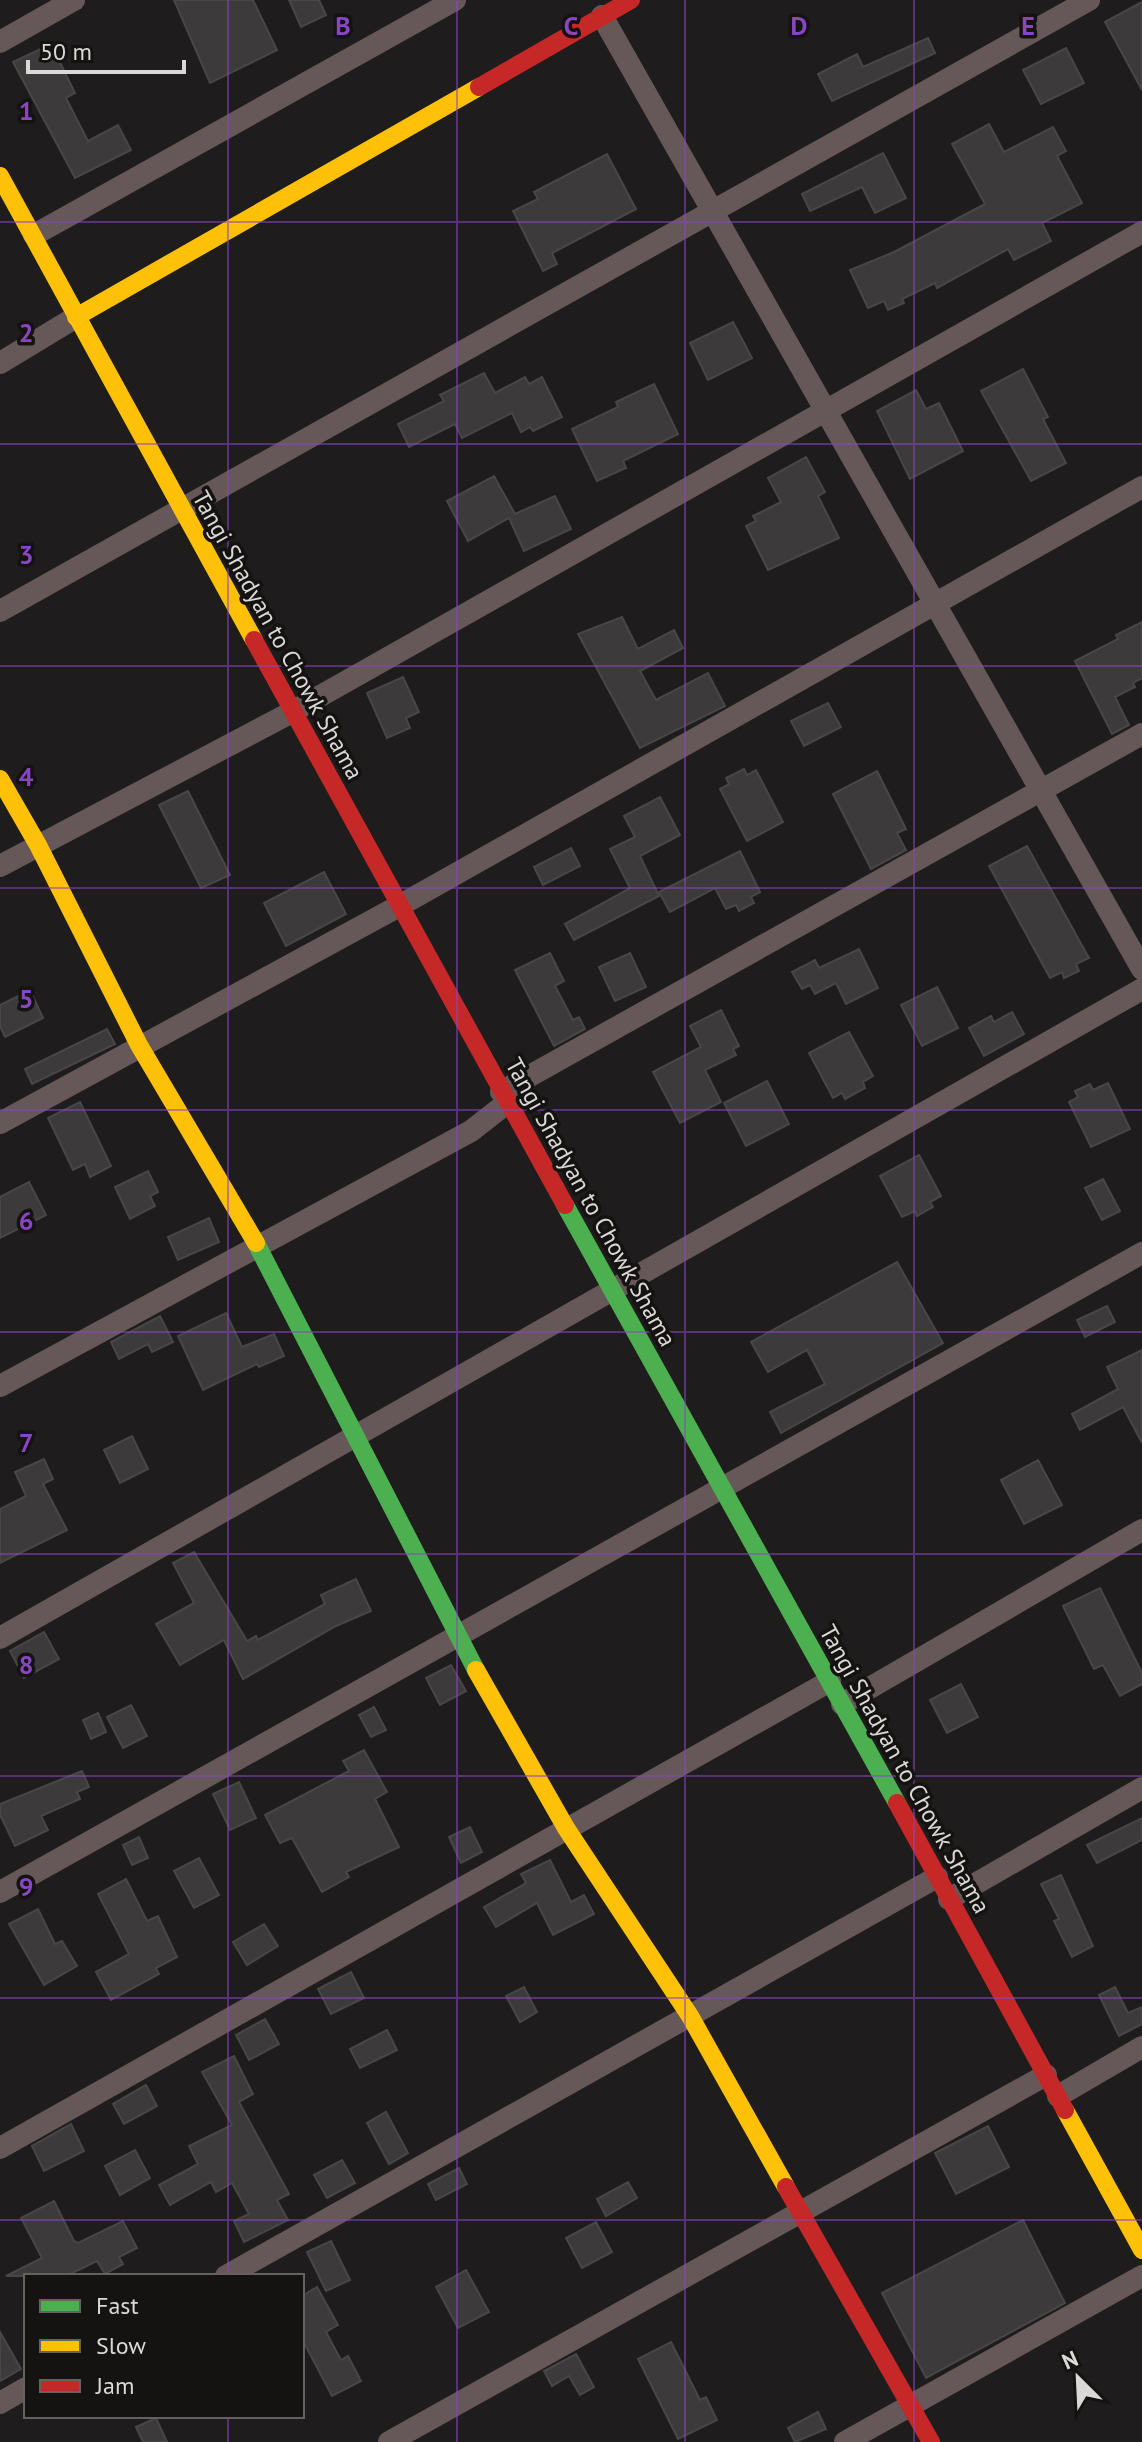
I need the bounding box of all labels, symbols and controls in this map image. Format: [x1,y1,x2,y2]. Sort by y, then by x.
text: B [335,9,351,42]
text: C [564,9,578,42]
text: D [791,9,807,42]
text: E [1021,9,1035,42]
scale bar [28,24,184,74]
text: 50 m [40,36,92,67]
text: 1 [19,94,33,127]
text: 2 [19,316,33,349]
street label: Tangi Shadyan to Chowk Shama [186,485,370,785]
text: 3 [19,538,33,571]
text: 4 [19,760,34,793]
text: 5 [19,982,33,1015]
street label: Tangi Shadyan to Chowk Shama [499,1052,683,1352]
text: 6 [19,1204,33,1237]
text: 7 [19,1426,33,1459]
street label: Tangi Shadyan to Chowk Shama [813,1619,997,1919]
text: 8 [19,1648,33,1681]
text: 9 [19,1870,33,1903]
legend [24,2274,304,2418]
text: Fast [96,2290,139,2321]
text: Slow [96,2330,146,2361]
north arrow [1038,2338,1118,2418]
text: N [1058,2344,1082,2375]
text: Jam [95,2370,134,2401]

